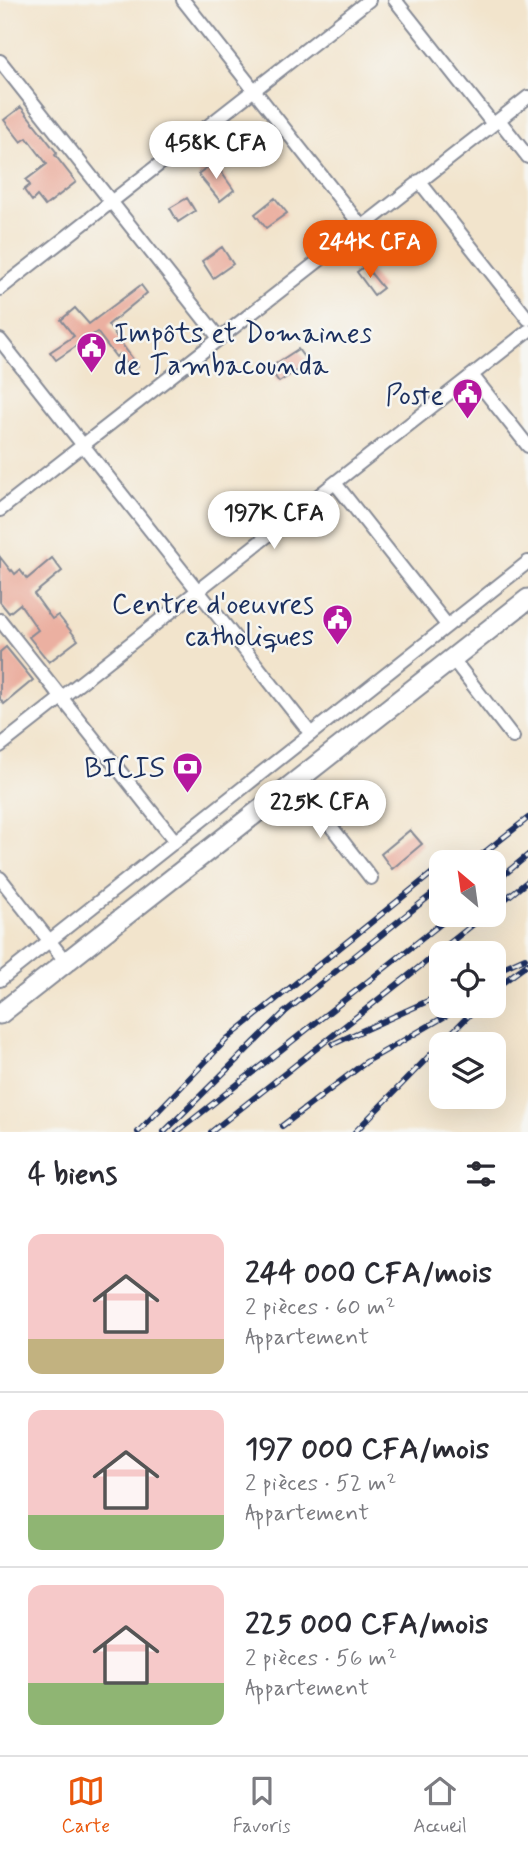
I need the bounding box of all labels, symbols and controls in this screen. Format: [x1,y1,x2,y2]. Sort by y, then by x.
pin: 458K CFA [144,122,288,181]
text: 458K CFA [165,129,267,159]
pin: 244K CFA [298,220,442,280]
text: 244K CFA [319,228,421,258]
place label: Impôts et Domaines de Tambacounda [114,316,372,385]
public building icon: Impôts et Domaines de Tambacounda [74,331,108,375]
public building icon: Poste [450,377,484,421]
place label: Poste [386,378,444,415]
pin: 197K CFA [202,491,346,551]
text: 197K CFA [224,499,324,529]
place label: Centre d'oeuvres catholiques [112,587,314,656]
public building icon: Centre d'oeuvres catholiques [320,602,354,646]
bank icon: BICIS [171,750,205,794]
place label: BICIS [84,751,165,788]
pin: 225K CFA [248,780,392,840]
text: 225K CFA [270,788,370,818]
north arrow [429,850,506,928]
map controls [429,850,506,1109]
button: locate [429,941,506,1018]
button: layers [429,1032,506,1109]
text: 4 biens [28,1155,117,1194]
icon: filters [462,1155,500,1193]
text: 244 000 CFA/mois [245,1254,492,1293]
icon: home [84,1262,168,1346]
text: 2 pièces · 60 m² [245,1293,395,1323]
text: Appartement [245,1323,369,1353]
text: 197 000 CFA/mois [245,1430,489,1469]
icon: home [84,1438,168,1522]
text: 2 pièces · 52 m² [245,1469,396,1499]
text: Appartement [245,1499,369,1529]
text: 225 000 CFA/mois [245,1605,488,1644]
icon: home [84,1613,168,1697]
text: 2 pièces · 56 m² [245,1644,397,1674]
text: Appartement [245,1674,369,1704]
tab: Carte [61,1772,110,1839]
tab: Favoris [233,1772,291,1839]
tab: Accueil [413,1772,467,1839]

